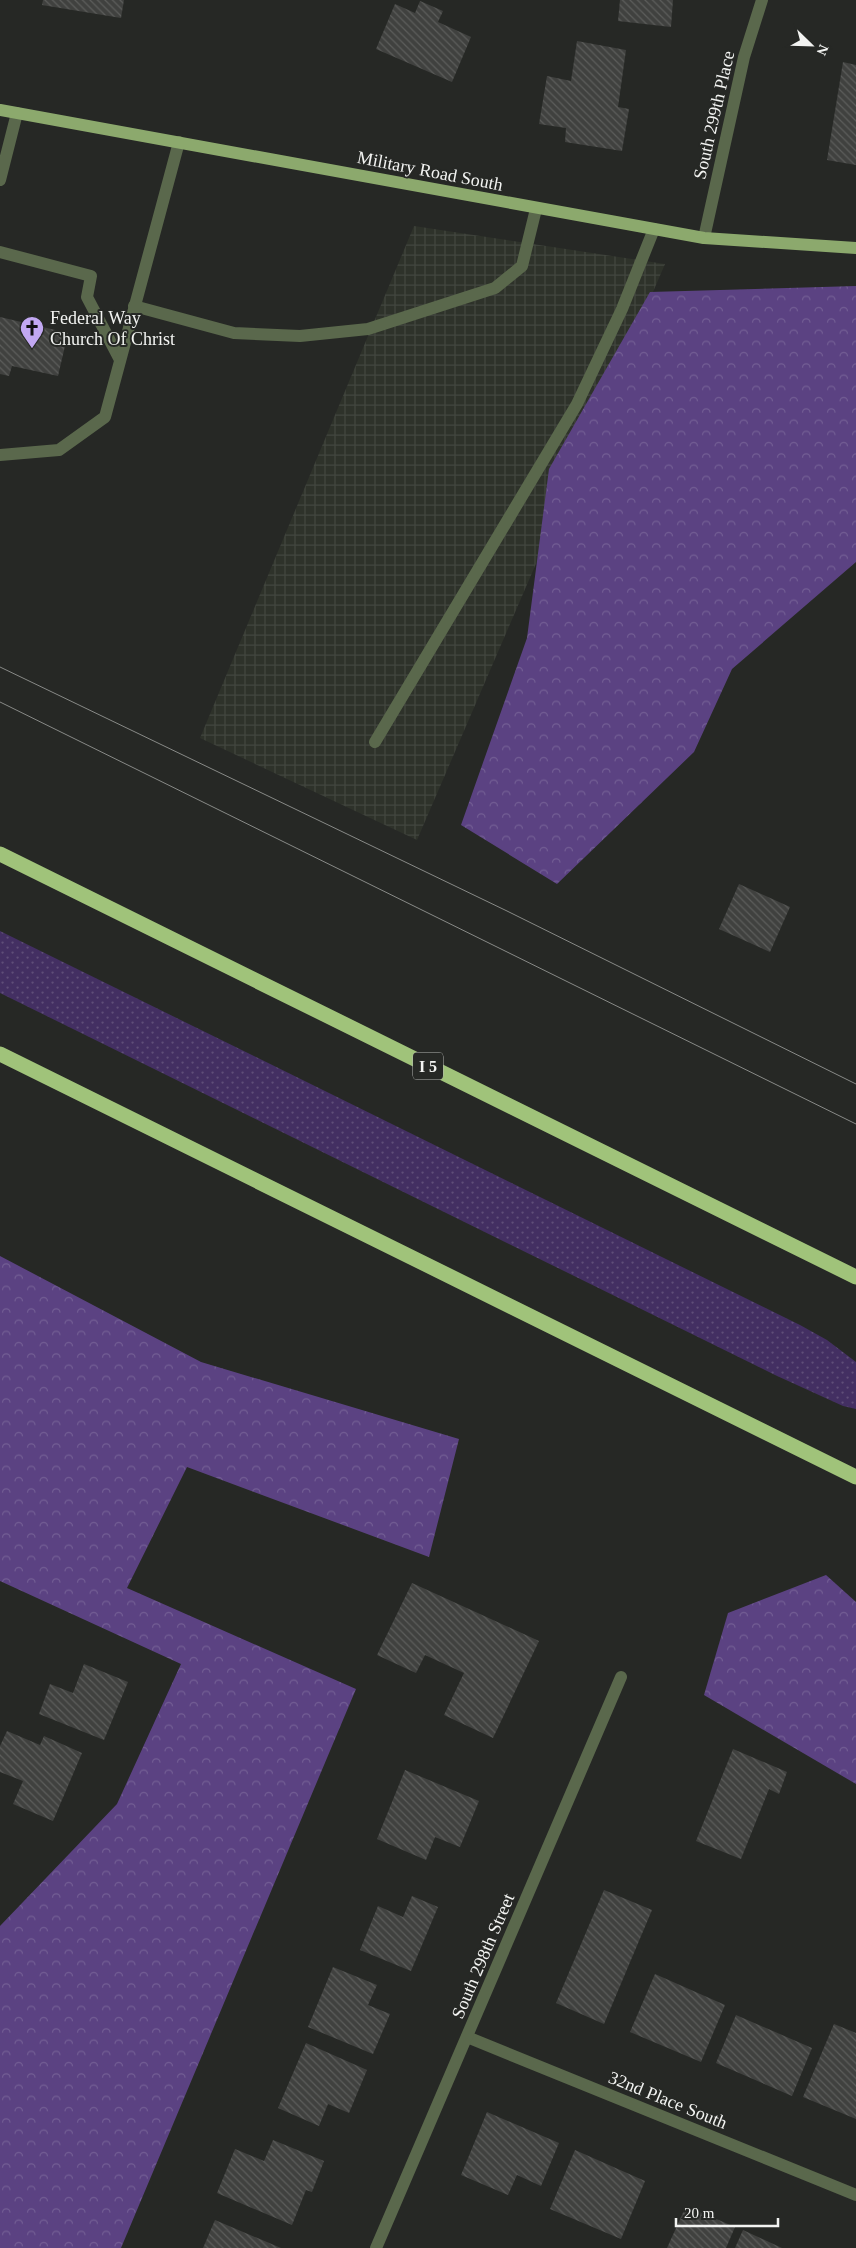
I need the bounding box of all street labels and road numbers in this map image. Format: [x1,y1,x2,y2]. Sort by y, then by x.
street label: South 299th Place [690,49,738,181]
street label: Military Road South [355,147,505,195]
road number: I 5 [413,1052,443,1080]
street label: South 298th Street [448,1890,518,2022]
street label: 32nd Place South [606,2067,730,2133]

